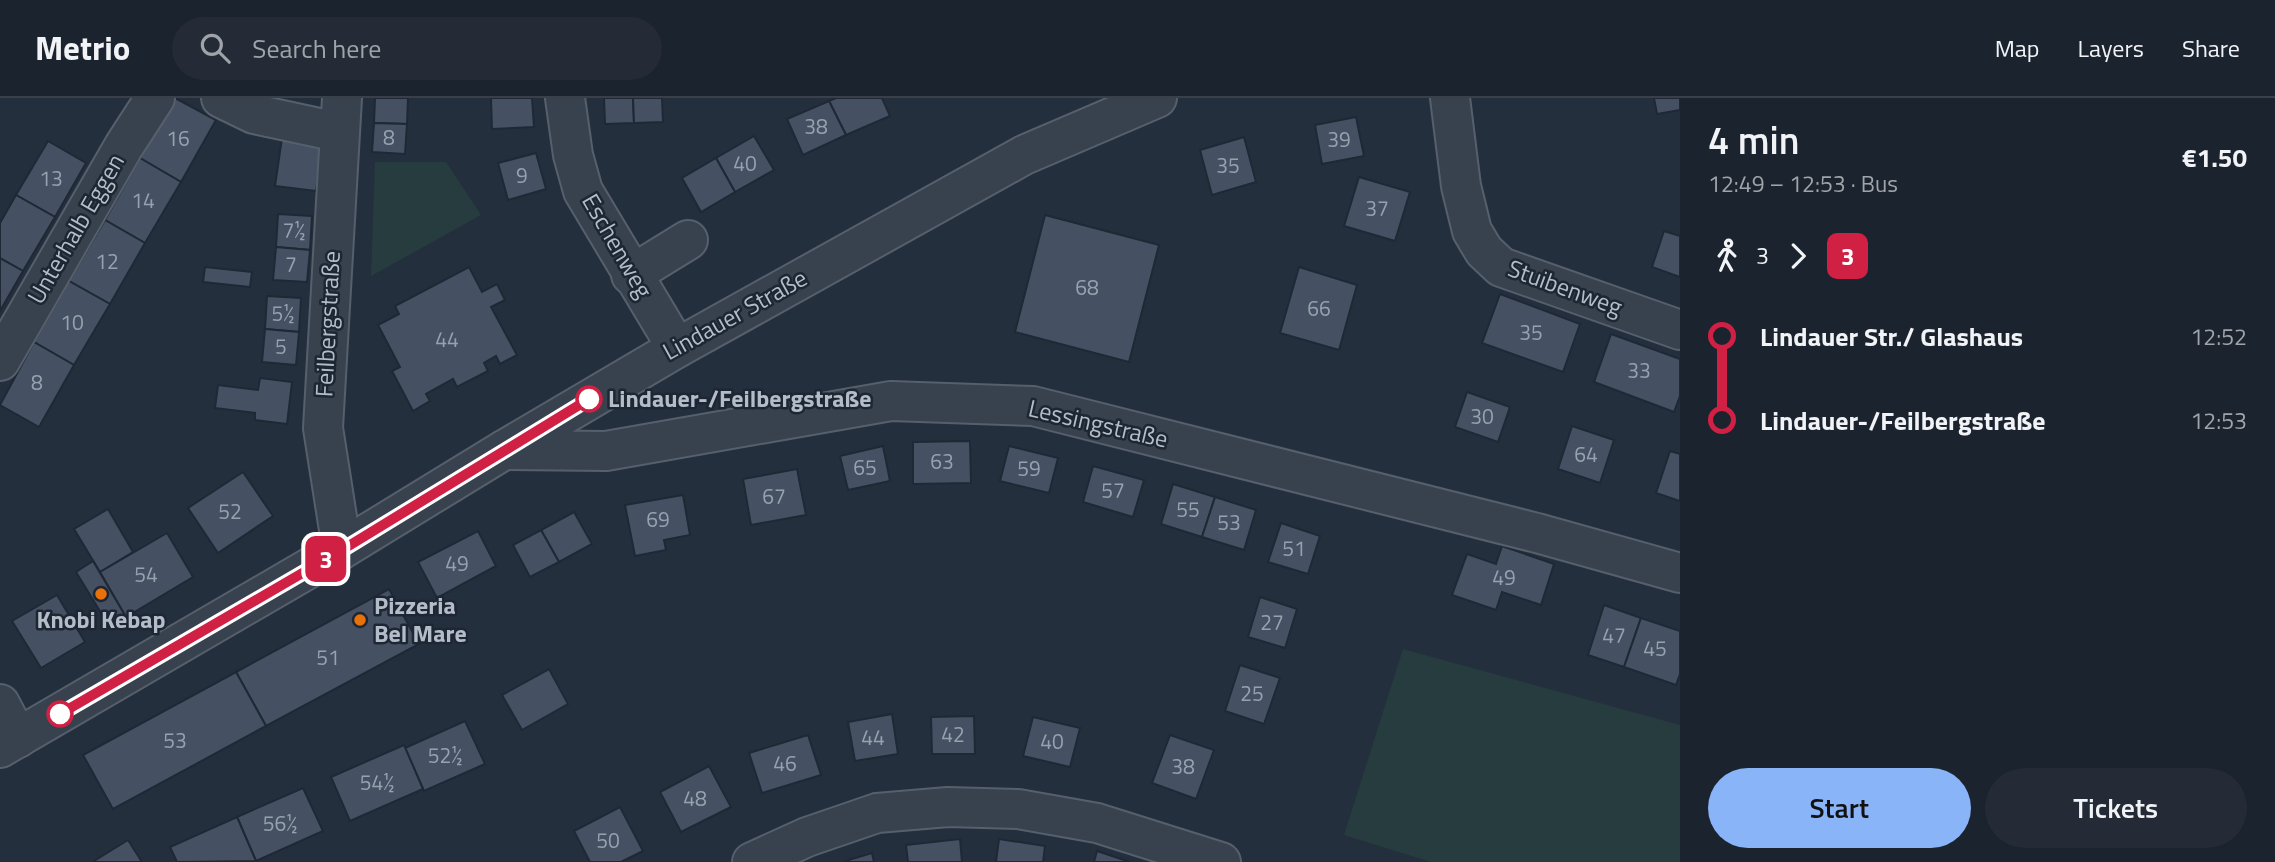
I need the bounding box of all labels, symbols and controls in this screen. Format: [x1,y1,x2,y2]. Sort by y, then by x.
search box [172,17,662,80]
text: Metrio [35,23,130,73]
icon: search [196,29,234,67]
text: Search here [252,29,381,68]
text: Map [1995,30,2040,66]
text: Layers [2078,30,2144,66]
text: Share [2182,30,2240,66]
house number: 38 [804,110,828,142]
text: 4 min [1708,111,1799,169]
house number: 8 [383,121,395,153]
house number: 16 [166,122,190,154]
house number: 39 [1327,123,1351,155]
text: €1.50 [2182,138,2247,177]
street label: Unterhalb Eggen [18,147,133,310]
house number: 40 [733,147,757,179]
house number: 35 [1216,149,1240,181]
house number: 9 [516,159,528,191]
house number: 13 [39,162,63,194]
text: 12:49 – 12:53 · Bus [1708,166,1898,201]
house number: 14 [131,184,155,216]
street label: Eschenweg [573,187,662,304]
house number: 37 [1365,192,1389,224]
house number: 7½ [283,214,305,246]
icon: walk [1708,237,1746,275]
icon: forward [1779,237,1817,275]
text: 3 [1756,238,1769,273]
text: 3 [1841,238,1854,274]
house number: 12 [95,245,119,277]
house number: 7 [285,248,297,280]
street label: Feilbergstraße [305,250,349,398]
street label: Stuibenweg [1503,250,1628,324]
street label: Lindauer Straße [656,260,813,369]
house number: 68 [1075,271,1099,303]
house number: 66 [1307,292,1331,324]
house number: 5½ [272,297,294,329]
house number: 10 [60,306,84,338]
house number: 35 [1519,316,1543,348]
text: Lindauer Str./ Glashaus [1760,317,2023,356]
text: 12:52 [2190,319,2247,354]
house number: 44 [435,323,459,355]
house number: 5 [275,330,287,362]
house number: 33 [1627,354,1651,386]
house number: 8 [31,366,43,398]
place label: Lindauer-/Feilbergstraße [608,380,871,416]
marker: Lindauer-/Feilbergstraße [576,386,602,412]
street label: Lessingstraße [1025,390,1172,457]
house number: 30 [1470,400,1494,432]
text: Lindauer-/Feilbergstraße [1760,401,2045,440]
text: 12:53 [2190,403,2247,438]
house number: 64 [1574,438,1598,470]
house number: 63 [930,445,954,477]
house number: 65 [853,451,877,483]
house number: 59 [1017,452,1041,484]
house number: 57 [1101,474,1125,506]
house number: 67 [762,480,786,512]
house number: 55 [1176,493,1200,525]
house number: 52 [218,495,242,527]
house number: 69 [646,503,670,535]
house number: 53 [1217,506,1241,538]
house number: 51 [1282,532,1306,564]
line badge: 3 [303,536,349,582]
text: 3 [319,541,333,577]
house number: 49 [445,547,469,579]
house number: 54 [134,558,158,590]
house number: 49 [1492,561,1516,593]
marker: Knobi Kebap [93,586,109,602]
place label: Pizzeria Bel Mare [374,587,467,651]
place label: Knobi Kebap [36,601,166,637]
house number: 27 [1260,606,1284,638]
marker: Pizzeria Bel Mare [352,612,368,628]
house number: 47 [1602,619,1626,651]
house number: 45 [1643,632,1667,664]
house number: 51 [316,641,340,673]
house number: 25 [1240,677,1264,709]
unlabelled marker [47,701,73,727]
house number: 42 [941,718,965,750]
house number: 44 [861,721,885,753]
house number: 53 [163,724,187,756]
house number: 40 [1040,725,1064,757]
house number: 52½ [428,739,462,771]
house number: 46 [773,747,797,779]
house number: 38 [1171,750,1195,782]
house number: 54½ [360,766,394,798]
button: Start [1708,768,1971,848]
button: Tickets [1985,768,2247,848]
house number: 48 [683,782,707,814]
house number: 56½ [263,807,297,839]
house number: 50 [596,824,620,856]

